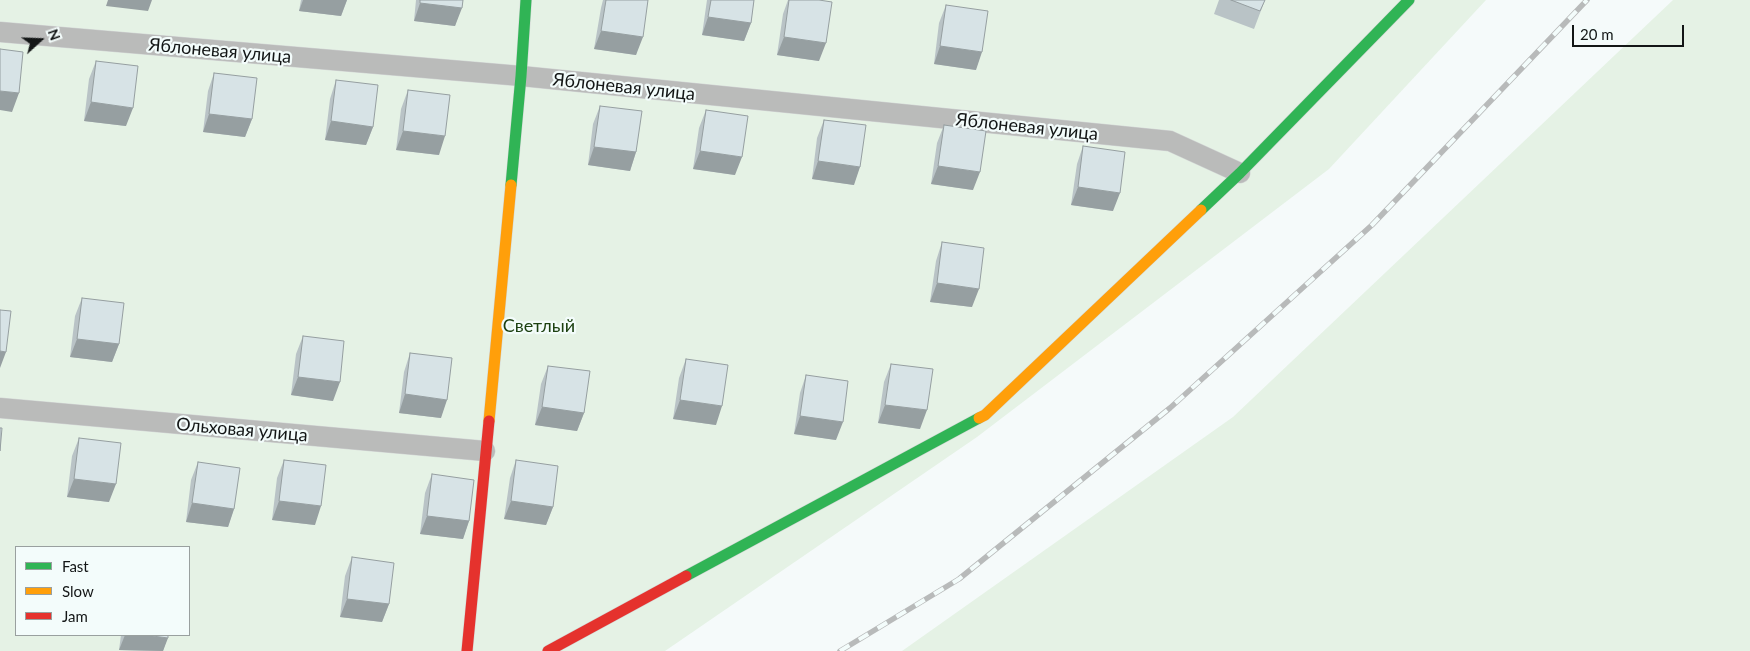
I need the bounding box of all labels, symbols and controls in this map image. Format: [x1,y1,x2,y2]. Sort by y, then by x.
north arrow [15,15,65,65]
scale bar [1575,15,1688,47]
text: 20 m [1580,25,1614,43]
text: N [45,27,64,43]
street label: Яблоневая улица [148,34,292,68]
street label: Яблоневая улица [552,69,696,105]
street label: Яблоневая улица [955,109,1099,145]
park label: Светлый [503,315,575,337]
street label: Ольховая улица [175,413,309,447]
legend [15,546,190,636]
text: Fast [62,557,89,575]
text: Slow [62,582,94,600]
text: Jam [62,607,88,625]

